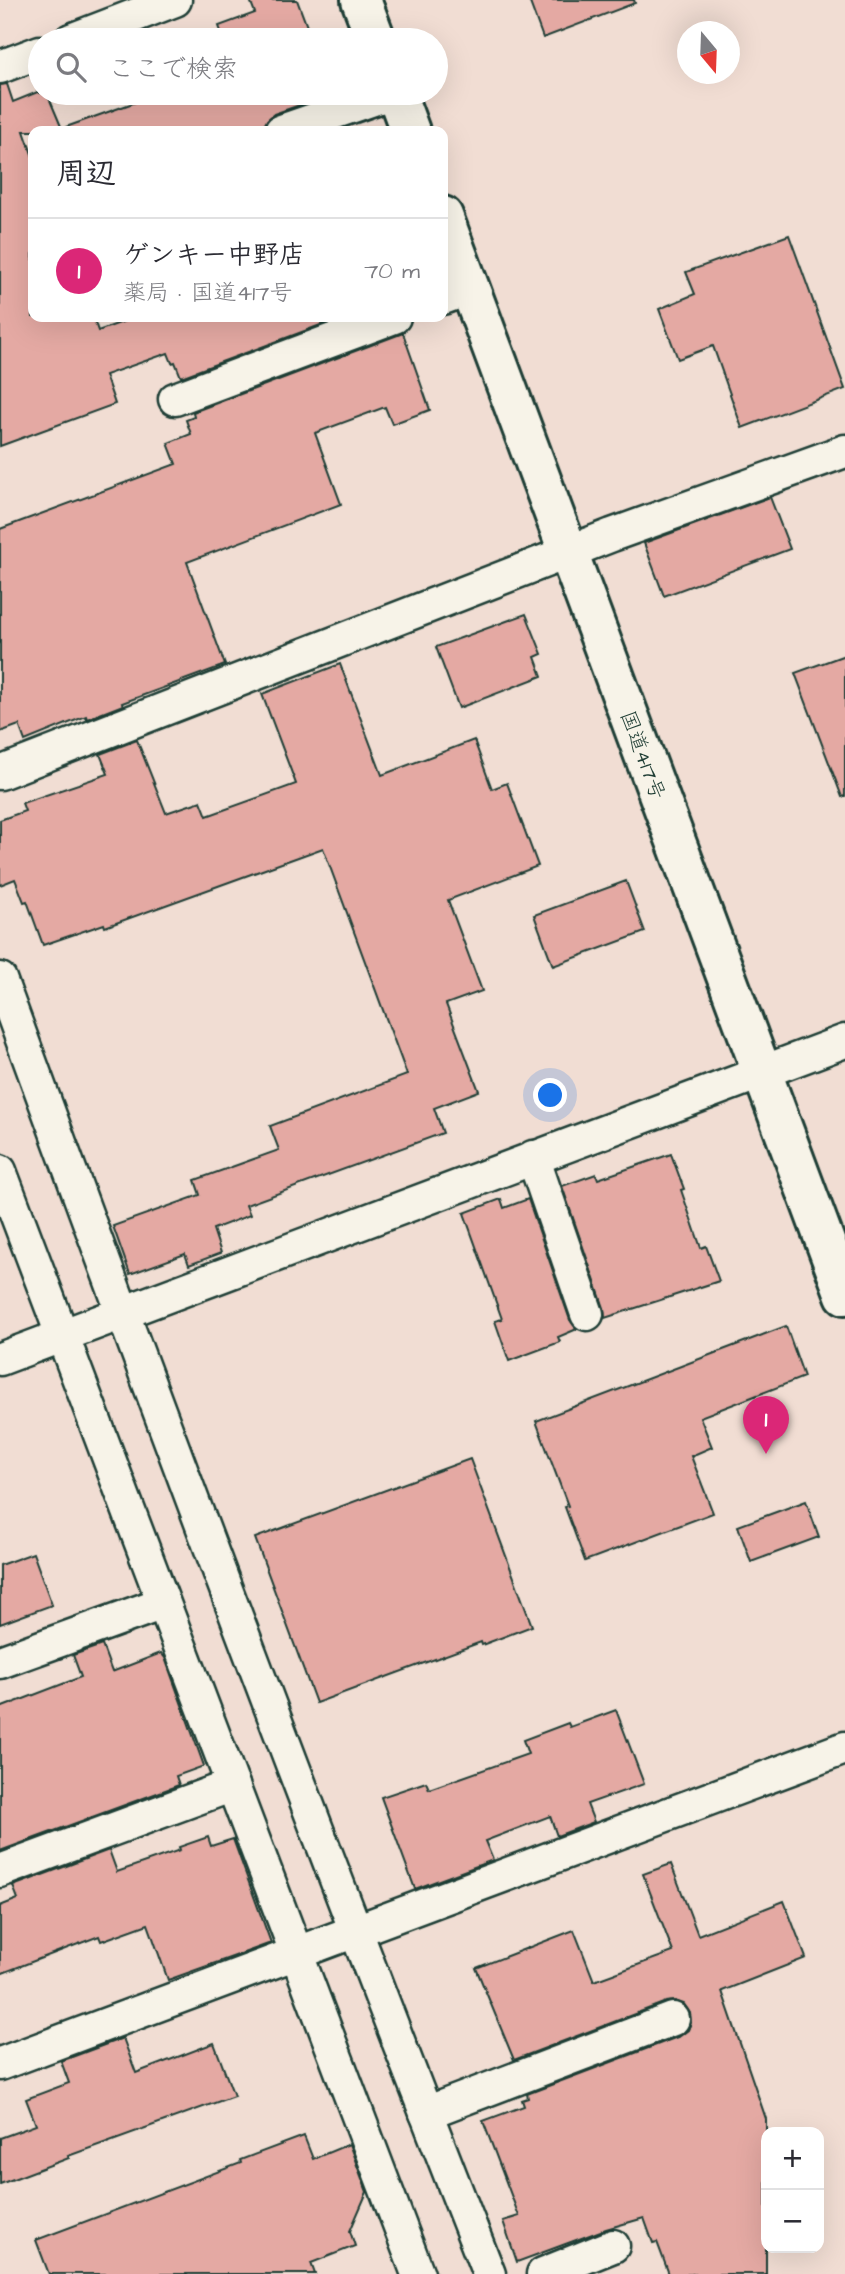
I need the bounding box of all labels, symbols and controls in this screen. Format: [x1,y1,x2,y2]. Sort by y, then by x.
north arrow [677,21,740,84]
search box [28,28,448,105]
icon: search [52,48,90,86]
text: ここで検索 [108,51,238,87]
text: 周辺 [56,153,116,195]
text: ゲンキー中野店 [123,237,305,273]
text: 1 [78,255,80,287]
text: 70 m [364,255,420,287]
text: 薬局 · 国道417号 [123,277,292,309]
street label: 国道417号 [613,707,672,804]
your location [533,1078,567,1112]
pin: 1 [743,1396,789,1454]
map controls [761,2127,824,2253]
button: + [761,2127,824,2190]
button: − [761,2190,824,2253]

